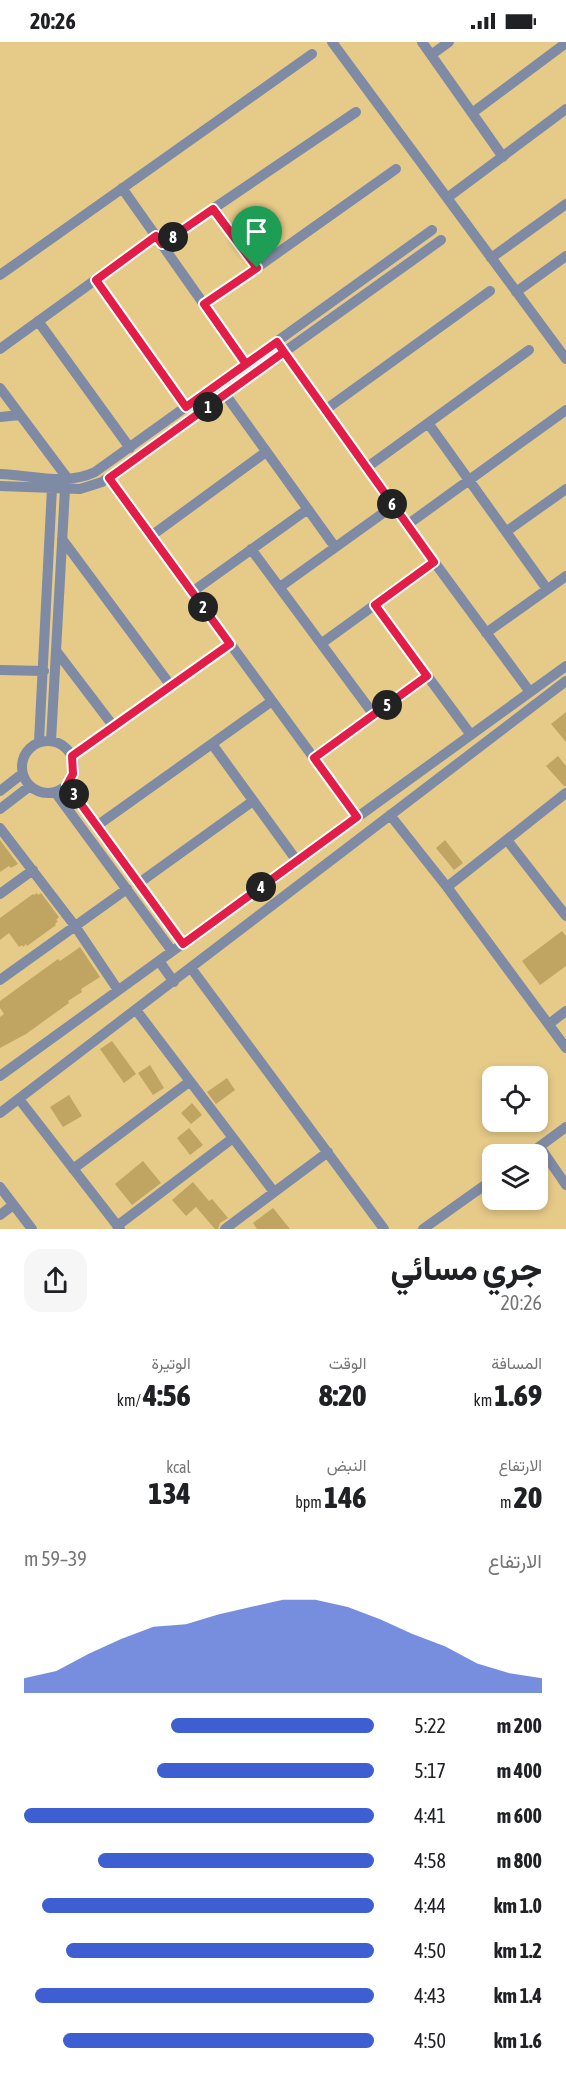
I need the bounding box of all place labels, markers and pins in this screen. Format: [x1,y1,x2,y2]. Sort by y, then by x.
pin [231,206,282,268]
pin: 8 [158,222,188,252]
pin: 1 [193,392,223,422]
pin: 6 [377,489,407,519]
pin: 2 [188,592,218,622]
pin: 5 [372,690,402,720]
pin: 3 [59,779,89,809]
pin: 4 [246,872,276,902]

